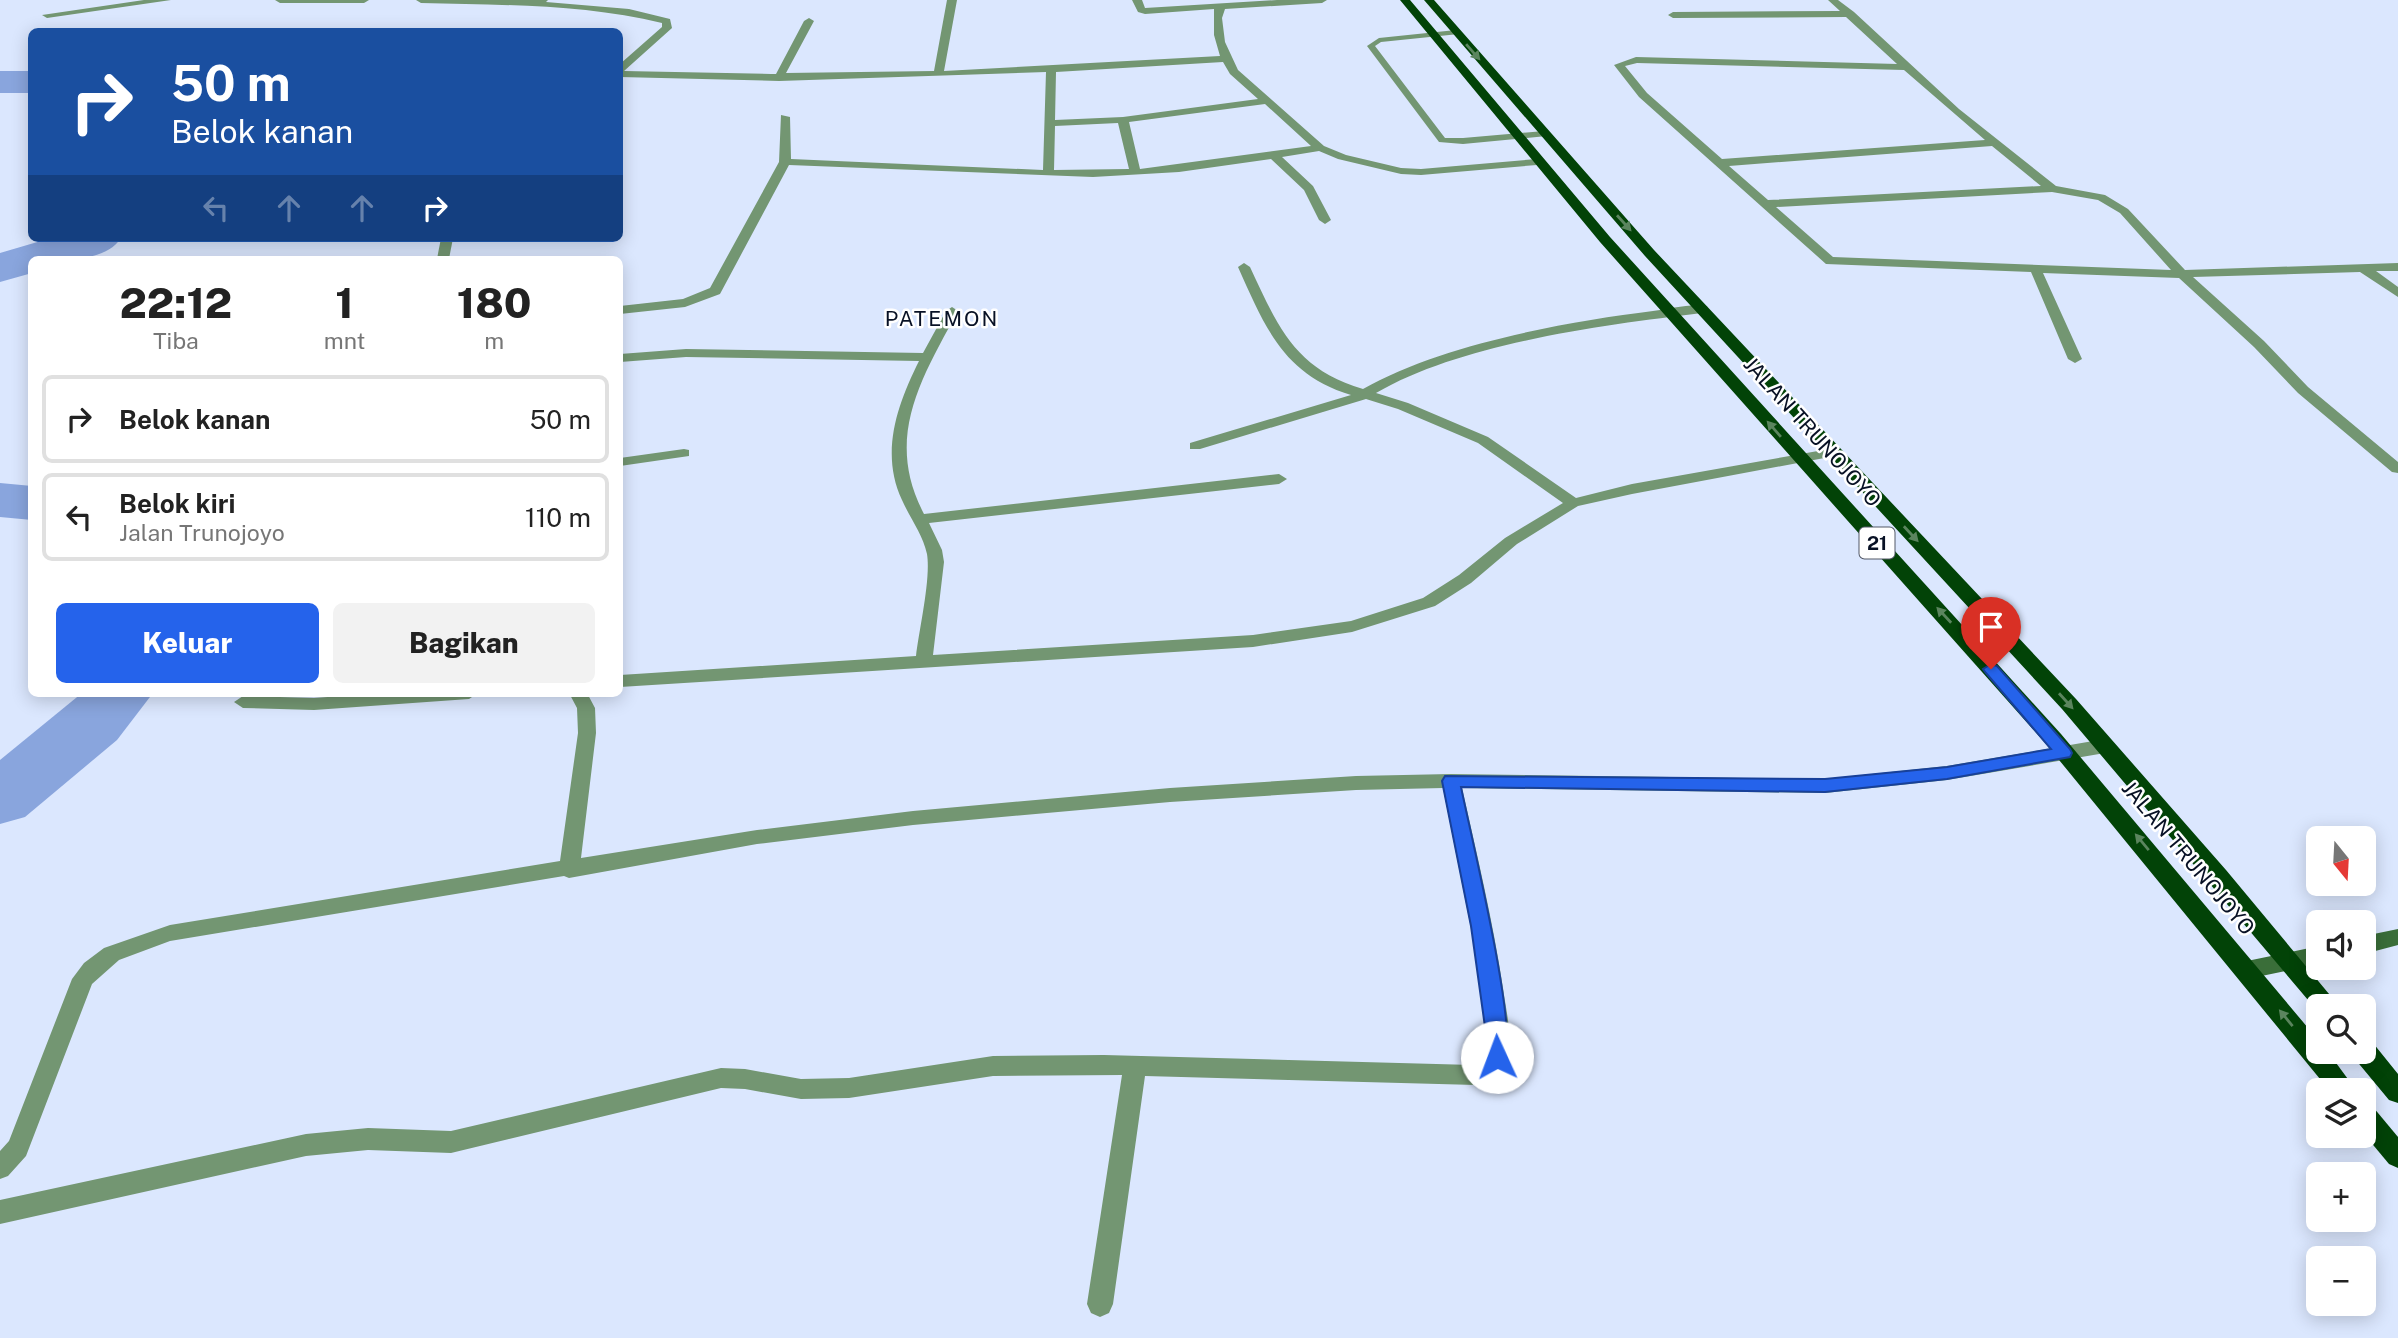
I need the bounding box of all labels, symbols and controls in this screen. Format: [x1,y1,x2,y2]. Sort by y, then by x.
one-way arrow [1465,43,1481,61]
text: 50 m [171,54,291,112]
icon: right [56,56,147,147]
text: Belok kanan [171,113,353,150]
icon: left [197,189,235,227]
icon: ahead [270,189,308,227]
icon: ahead [343,189,381,227]
icon: right [416,189,454,227]
one-way arrow [1615,214,1631,231]
text: 22:12 [119,278,232,327]
text: 1 [335,278,354,327]
text: 180 [457,278,531,327]
district label: PATEMON [885,306,999,331]
text: Tiba [153,327,199,354]
text: mnt [324,327,365,354]
text: m [484,327,504,354]
street label: JALAN TRUNOJOYO [1738,351,1886,512]
icon: right [60,400,98,438]
text: Belok kanan [119,404,270,435]
text: 50 m [530,404,591,435]
one-way arrow [1767,421,1782,438]
text: Belok kiri [119,488,235,519]
icon: left [60,498,98,536]
text: 110 m [525,502,591,533]
text: Jalan Trunojoyo [119,519,285,546]
one-way arrow [1903,525,1919,542]
road number: 21 [1860,528,1895,558]
pin [1961,597,2021,669]
button: Keluar [56,603,319,683]
button: Bagikan [333,603,595,683]
one-way arrow [1936,606,1952,624]
icon: arrive [1972,608,2010,646]
one-way arrow [2057,692,2073,709]
street label: JALAN TRUNOJOYO [2117,776,2260,940]
north arrow [2306,826,2376,896]
map controls [2306,826,2376,1316]
one-way arrow [2134,834,2149,852]
button: sound [2306,910,2376,980]
button: search [2306,994,2376,1064]
one-way arrow [2279,1010,2294,1028]
position arrow [1460,1020,1534,1094]
button: layers [2306,1078,2376,1148]
button: + [2306,1162,2376,1232]
button: − [2306,1246,2376,1316]

